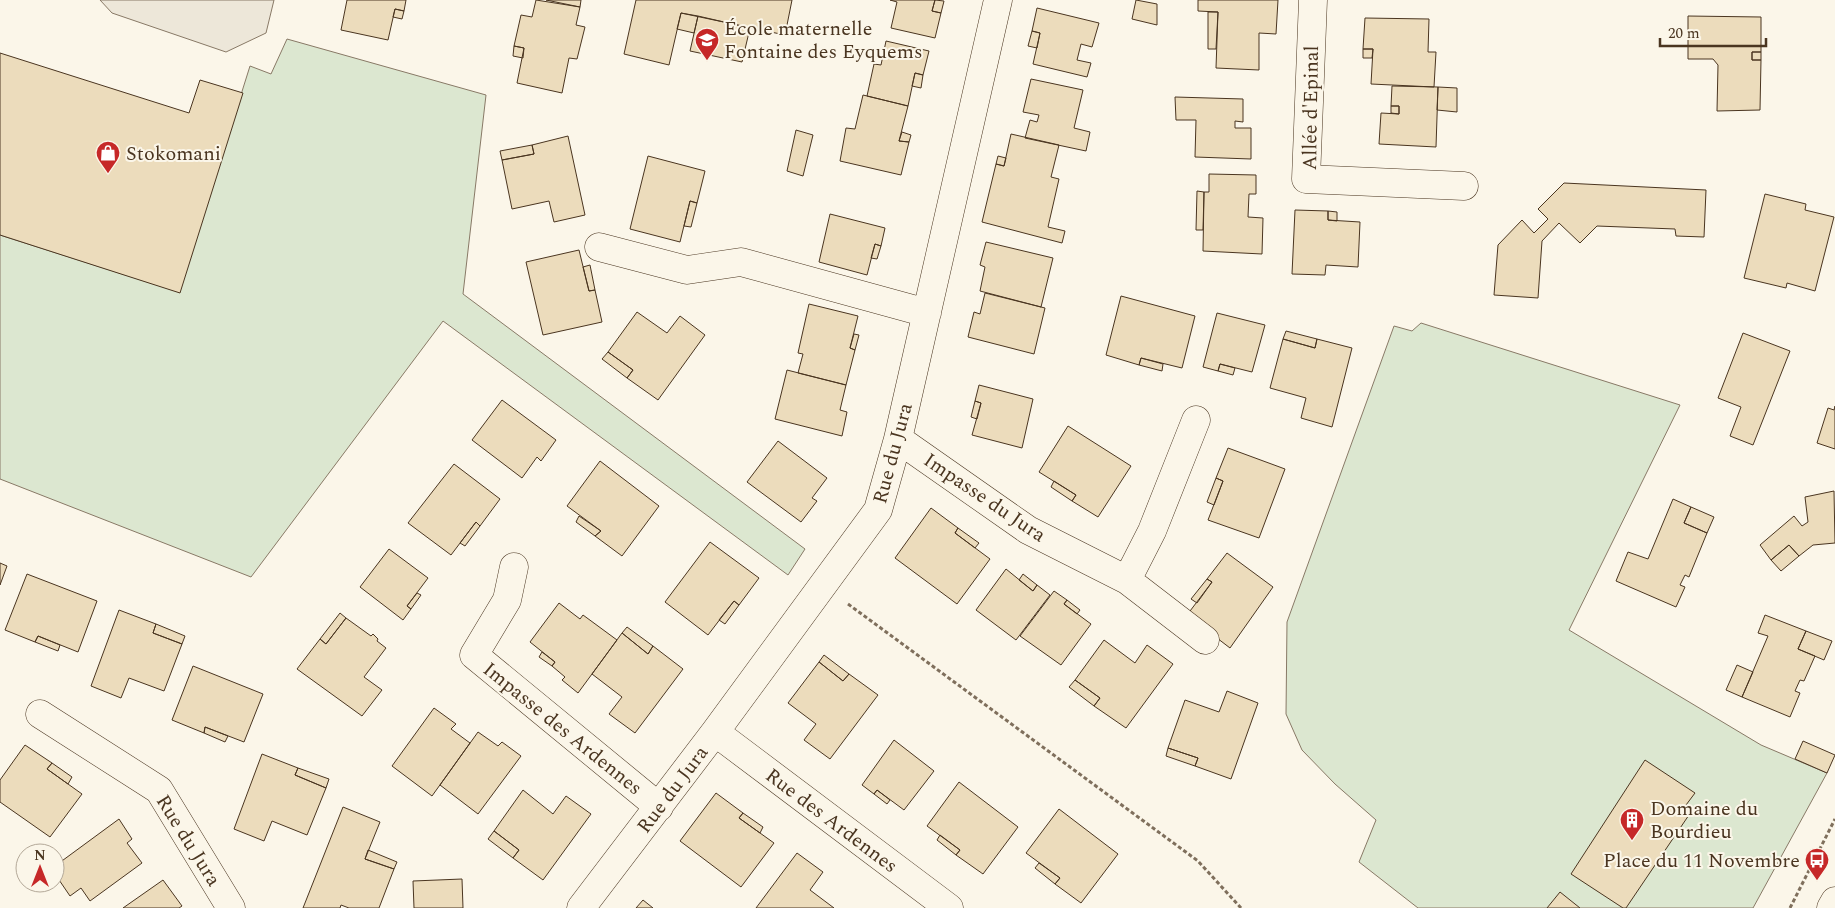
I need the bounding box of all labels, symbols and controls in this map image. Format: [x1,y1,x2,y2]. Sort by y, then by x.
place label: École maternelle Fontaine des Eyquems [724,14,923,67]
scale bar [1660,15,1766,47]
text: 20 m [1668,22,1700,45]
school or university icon: École maternelle Fontaine des Eyquems [694,27,720,61]
street label: Allée d'Epinal [1295,45,1327,171]
place label: Stokomani [126,139,221,169]
shop icon: Stokomani [95,140,121,174]
street label: Rue du Jura [865,399,921,507]
street label: Impasse du Jura [917,446,1052,550]
street label: Impasse des Ardennes [476,655,649,803]
street label: Rue du Jura [630,739,716,840]
street label: Rue des Ardennes [759,761,904,881]
street label: Rue du Jura [148,789,228,892]
place label: Domaine du Bourdieu [1650,794,1758,847]
building icon: Domaine du Bourdieu [1619,807,1645,841]
north arrow [15,843,65,893]
text: N [34,845,46,866]
place label: Place du 11 Novembre [1603,846,1800,876]
bus stop icon: Place du 11 Novembre [1804,847,1830,881]

